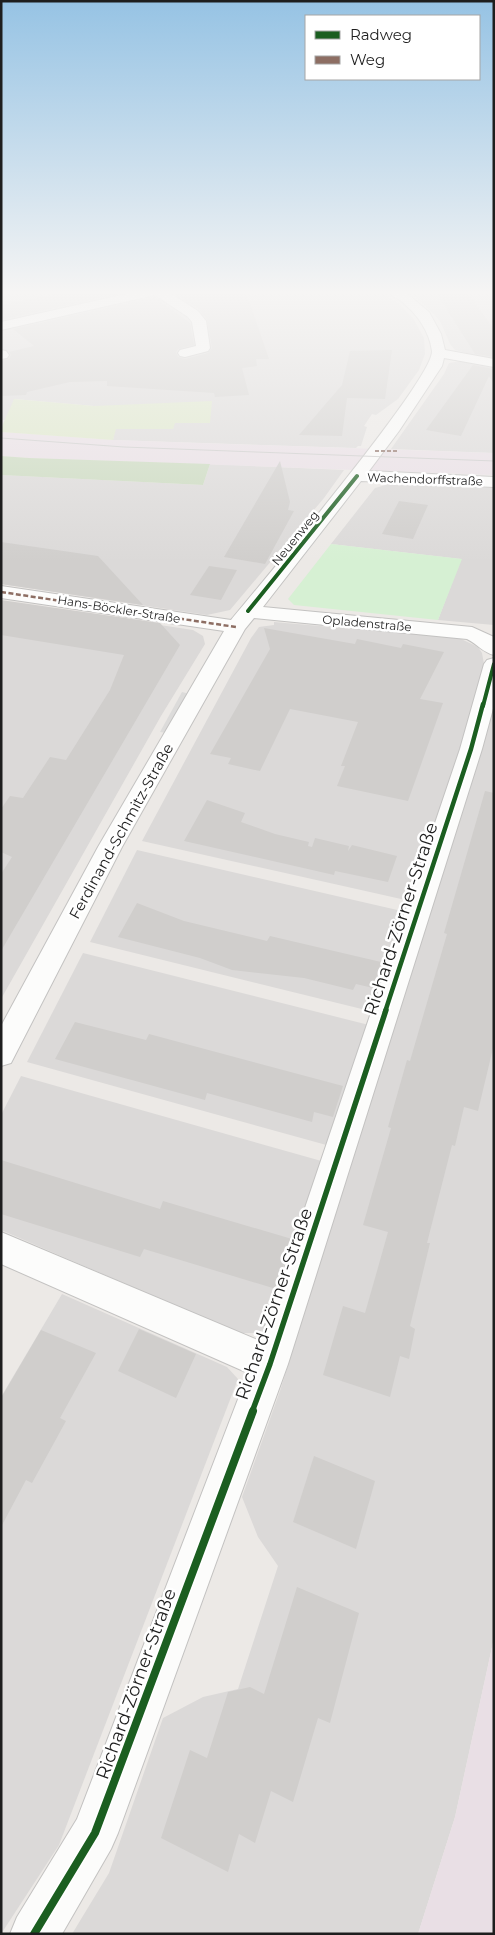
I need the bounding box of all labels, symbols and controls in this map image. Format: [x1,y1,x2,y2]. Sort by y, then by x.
legend [305,15,480,80]
text: Radweg [350,25,412,44]
text: Weg [350,50,385,69]
street label: Wachendorffstraße [367,469,483,489]
street label: Neuenweg [268,508,322,568]
street label: Hans-Böckler-Straße [56,592,182,626]
street label: Opladenstraße [322,612,412,634]
street label: Ferdinand-Schmitz-Straße [65,740,177,922]
street label: Richard-Zörner-Straße [359,820,443,1018]
street label: Richard-Zörner-Straße [231,1205,317,1403]
street label: Richard-Zörner-Straße [91,1585,181,1782]

